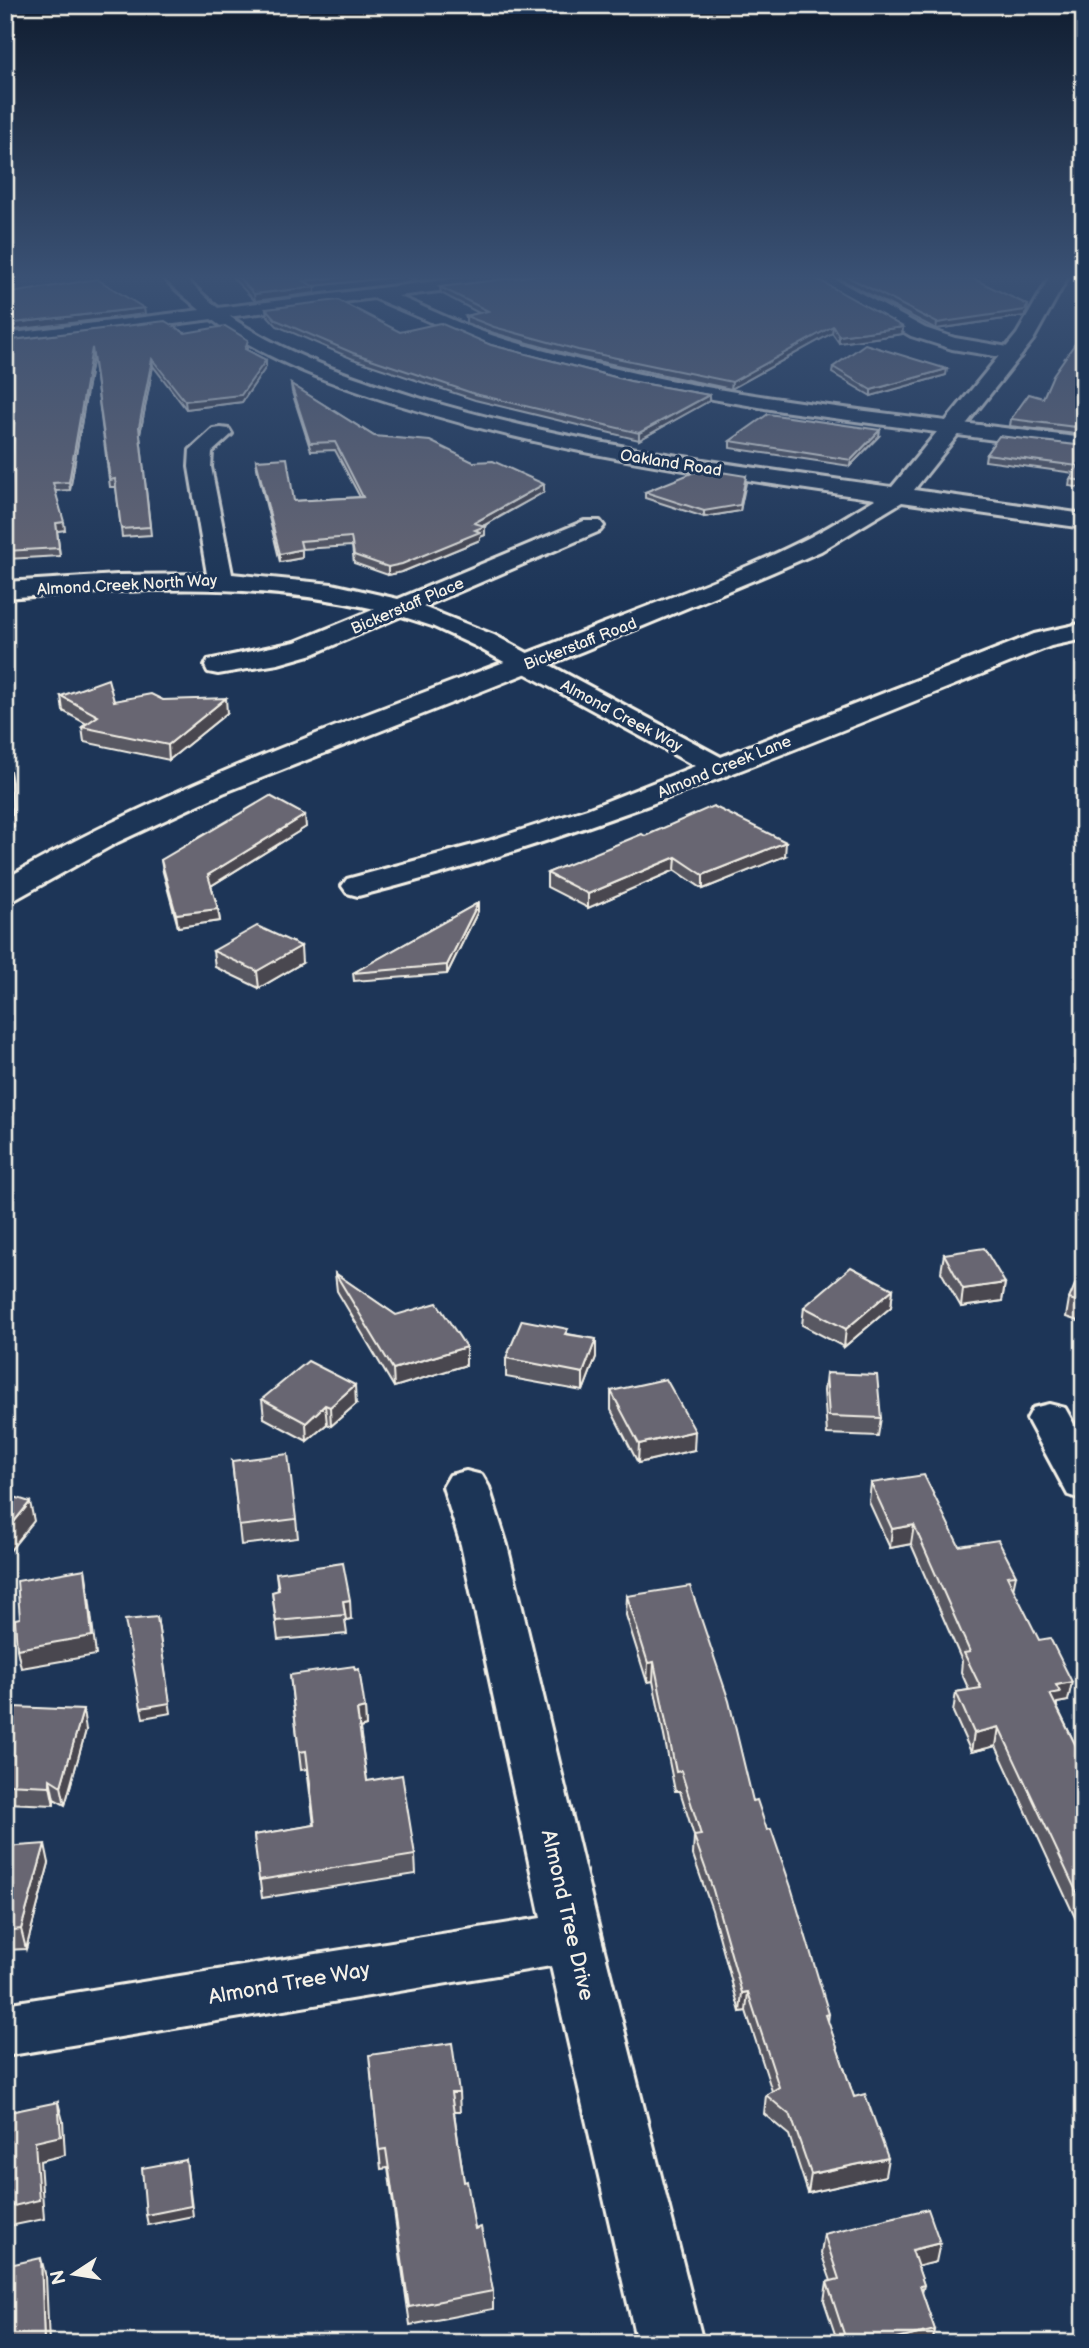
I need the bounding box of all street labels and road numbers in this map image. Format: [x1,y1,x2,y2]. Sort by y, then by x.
street label: Oakland Road [619,446,723,481]
street label: Almond Creek North Way [36,571,219,600]
street label: Bickerstaff Place [348,574,467,639]
street label: Bickerstaff Road [522,614,640,675]
street label: Almond Creek Way [557,676,686,757]
street label: Almond Creek Lane [655,732,795,803]
street label: Almond Tree Drive [536,1827,599,2003]
street label: Almond Tree Way [206,1957,372,2010]

